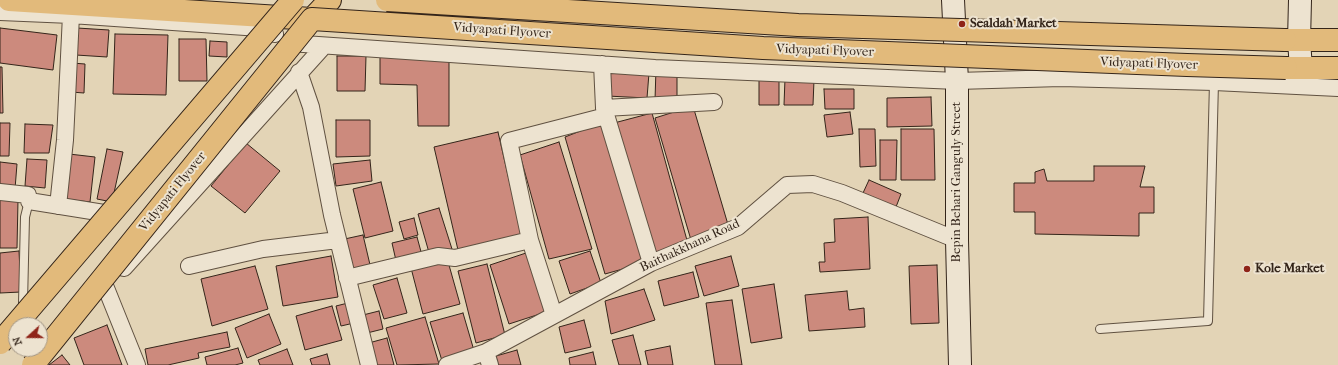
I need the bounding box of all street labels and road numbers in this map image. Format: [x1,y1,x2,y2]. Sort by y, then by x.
street label: Vidyapati Flyover [453,20,551,42]
street label: Vidyapati Flyover [776,41,874,61]
street label: Vidyapati Flyover [1100,54,1198,74]
street label: Bepin Behari Ganguly Street [949,102,965,262]
street label: Vidyapati Flyover [136,149,210,235]
street label: Baithakkhana Road [638,216,742,276]

